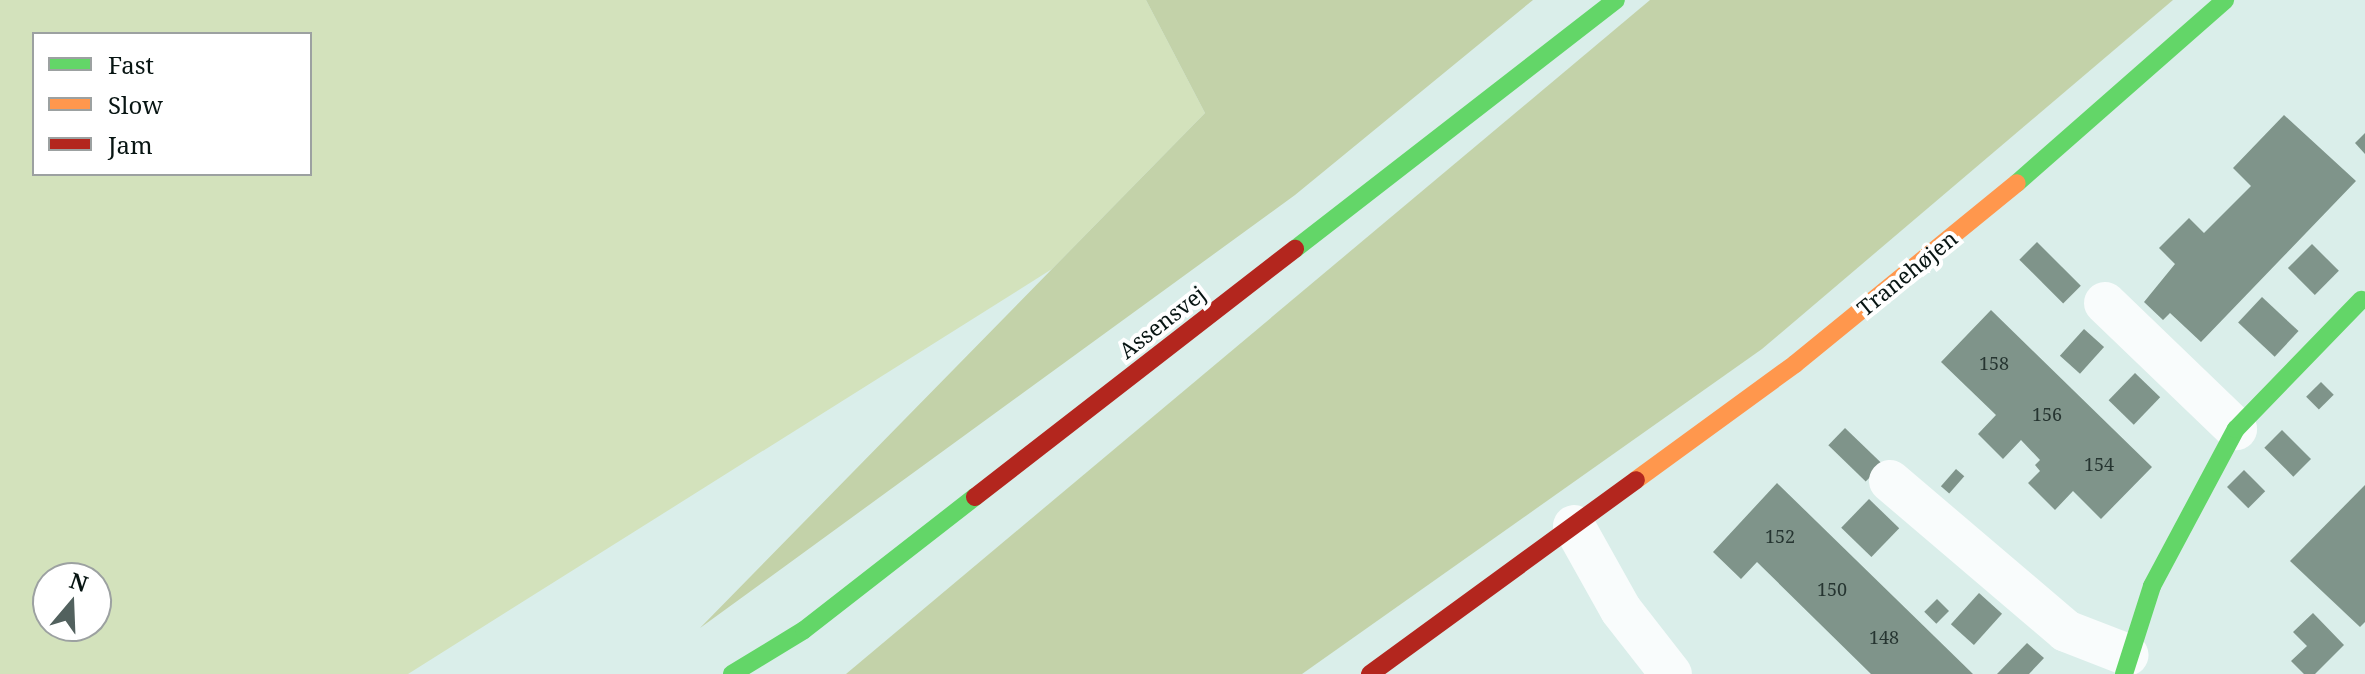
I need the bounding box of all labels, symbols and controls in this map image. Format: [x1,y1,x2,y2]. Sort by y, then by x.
legend [32,32,312,176]
text: Fast [108,48,154,81]
text: Slow [108,88,163,121]
text: Jam [108,128,153,161]
street label: Tranehøjen [1852,225,1962,321]
street label: Assensvej [1114,280,1210,364]
house number: 158 [1979,352,2009,374]
house number: 156 [2032,403,2062,425]
house number: 154 [2084,453,2114,475]
house number: 152 [1765,525,1795,547]
north arrow [32,562,112,642]
text: N [66,564,92,598]
house number: 150 [1817,578,1847,600]
house number: 148 [1869,626,1899,648]

